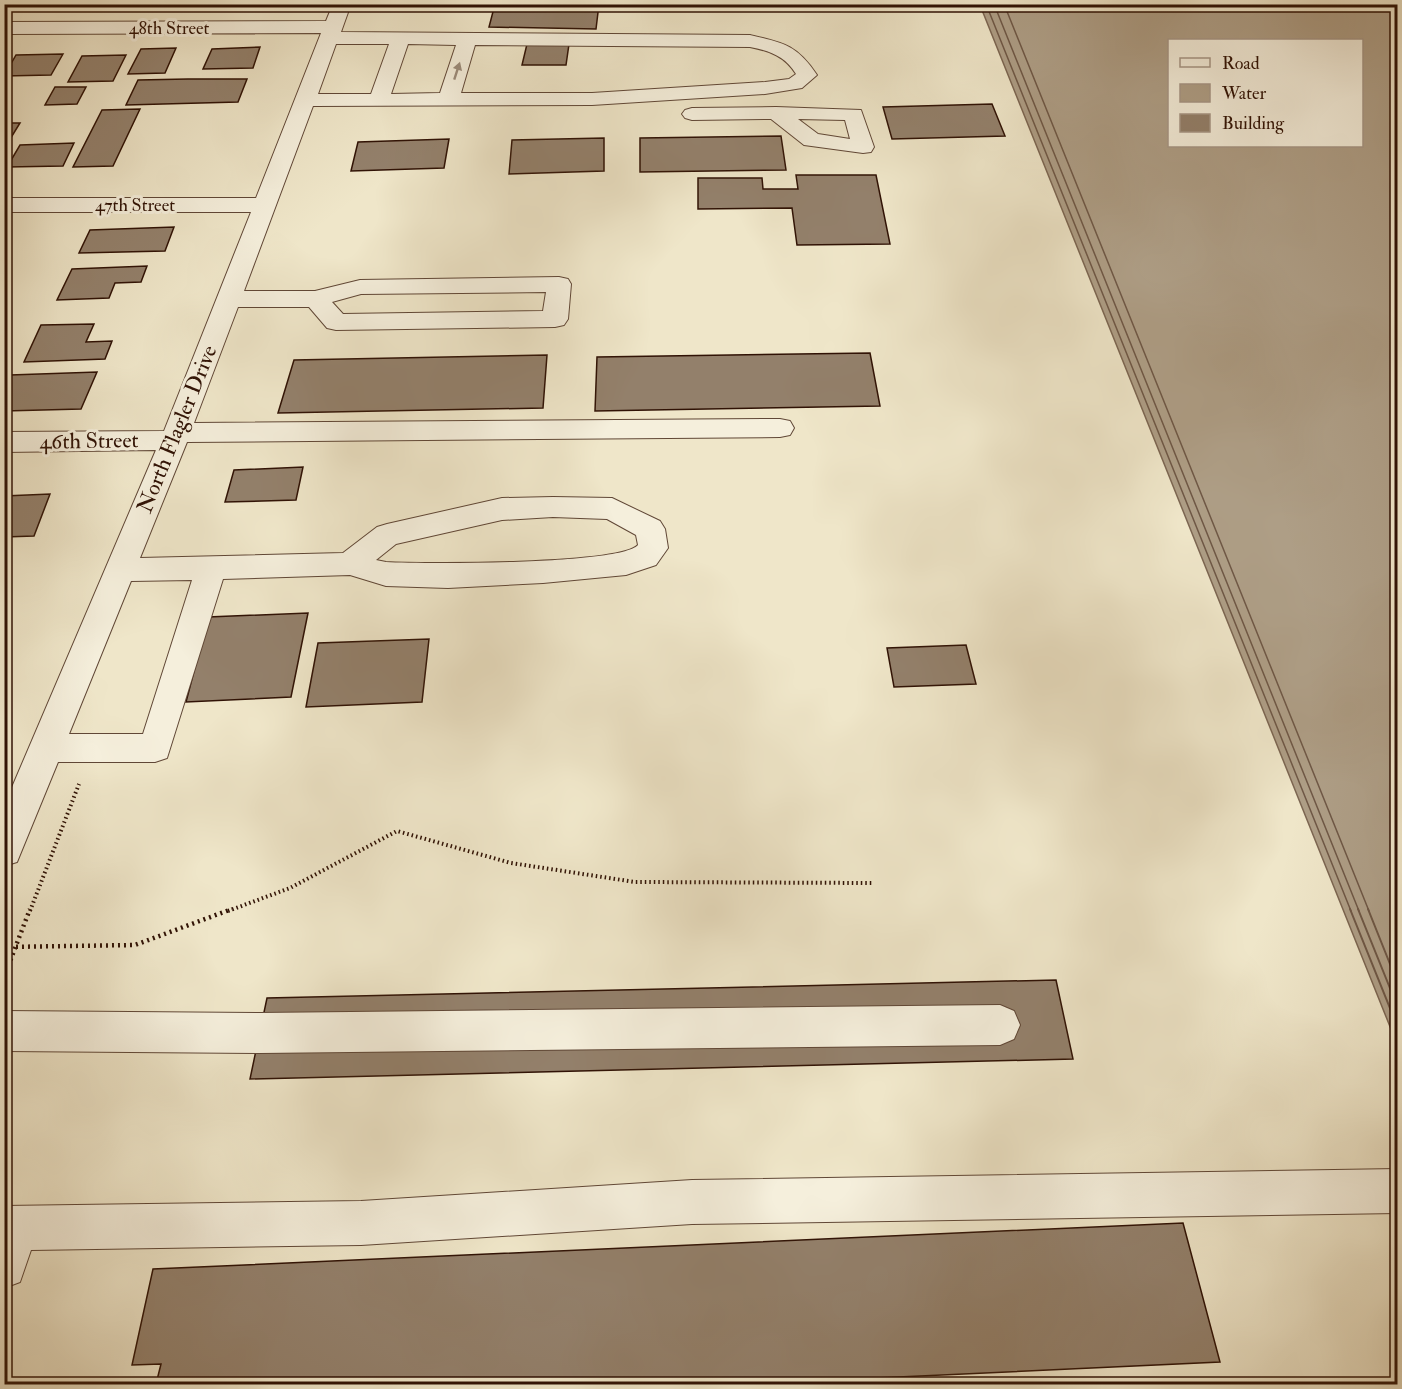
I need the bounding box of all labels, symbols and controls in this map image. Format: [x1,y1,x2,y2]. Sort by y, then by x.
street label: 48th Street [129,17,209,40]
legend [1168,39,1363,147]
text: Road [1222,52,1260,75]
one-way arrow [453,62,463,80]
text: Water [1221,82,1266,105]
text: Building [1222,112,1285,135]
street label: 47th Street [95,194,175,217]
street label: North Flagler Drive [131,341,223,517]
street label: 46th Street [39,426,139,456]

